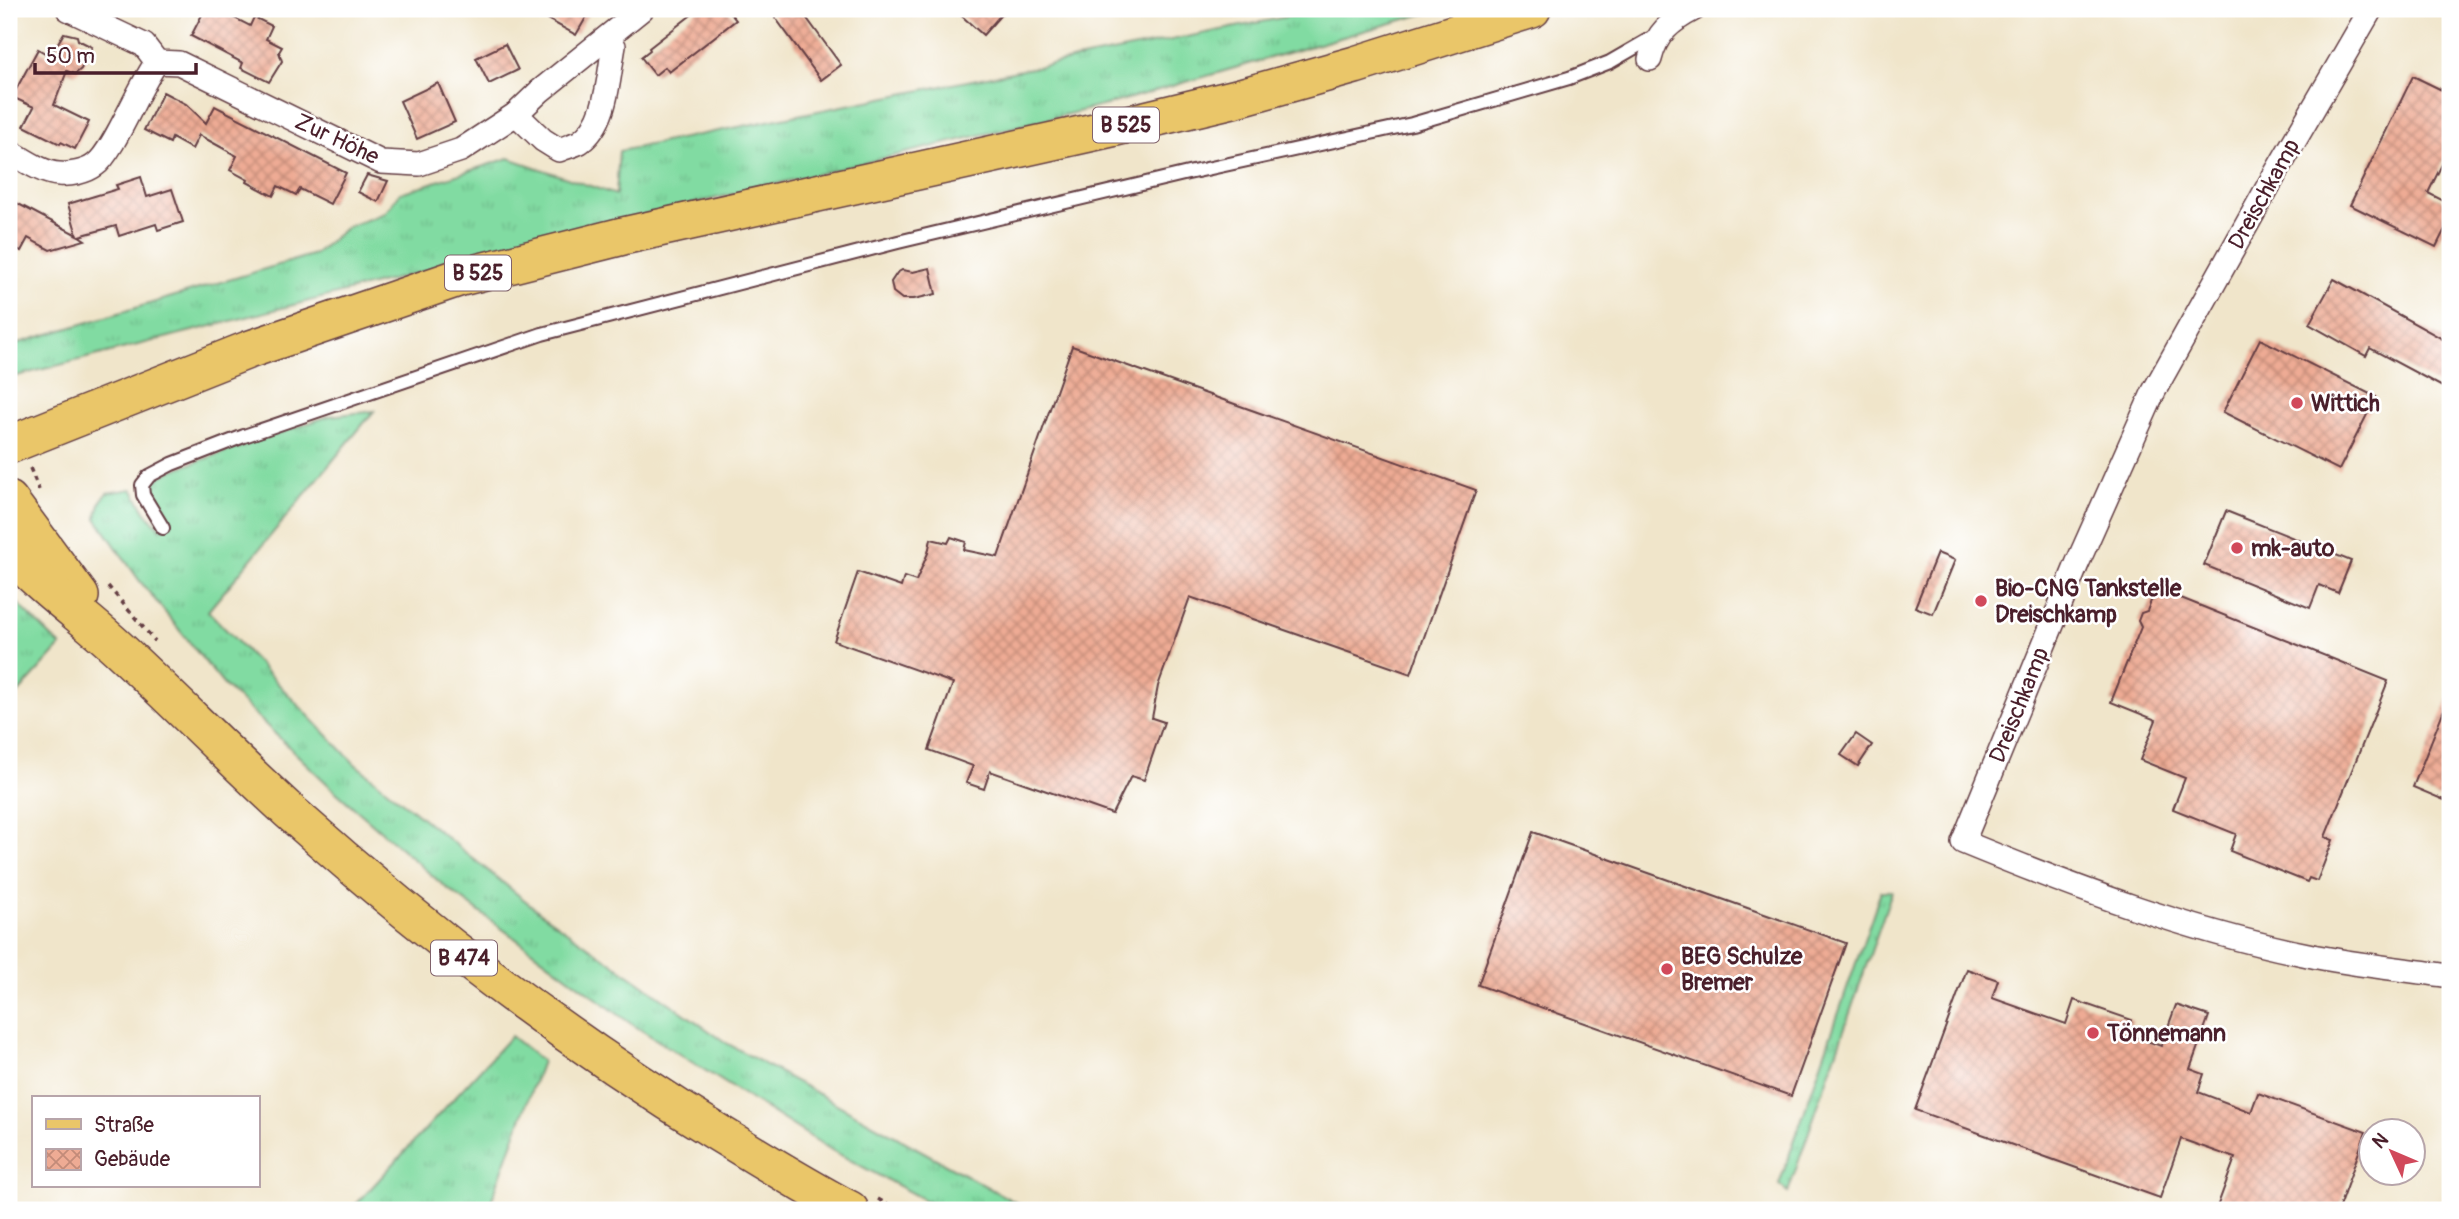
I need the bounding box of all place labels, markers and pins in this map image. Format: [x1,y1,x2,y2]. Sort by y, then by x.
place label: Wittich [2311,389,2380,418]
marker: Wittich [2289,395,2305,411]
place label: mk-auto [2251,534,2335,563]
marker: mk-auto [2229,540,2245,556]
place label: Bio-CNG Tankstelle Dreischkamp [1995,574,2182,629]
marker: Bio-CNG Tankstelle Dreischkamp [1973,593,1989,609]
place label: BEG Schulze Bremer [1681,942,1803,997]
marker: BEG Schulze Bremer [1659,961,1675,977]
place label: Tönnemann [2106,1019,2226,1048]
marker: Tönnemann [2085,1025,2101,1041]

